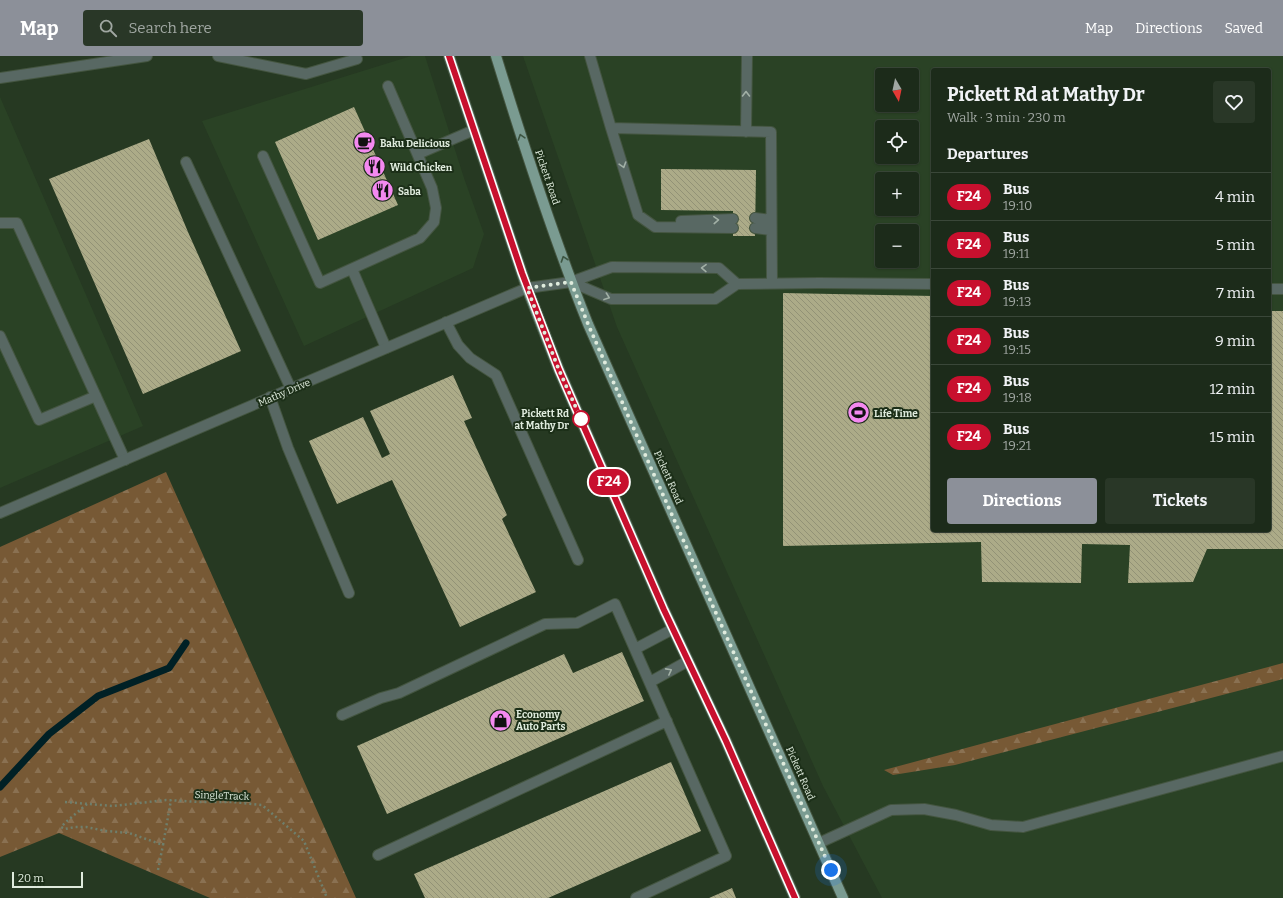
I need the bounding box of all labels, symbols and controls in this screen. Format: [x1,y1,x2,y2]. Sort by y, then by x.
search box [83,10,363,46]
text: Map [20,17,59,40]
icon: search [97,17,119,39]
text: Search here [129,19,212,37]
text: Map [1085,20,1113,37]
text: Directions [1135,20,1203,37]
text: Saved [1225,20,1263,37]
north arrow [875,68,919,112]
map controls [875,68,919,268]
button: heart [1213,81,1255,123]
text: Pickett Rd at Mathy Dr [947,83,1145,106]
one-way arrow [742,91,751,97]
text: Walk · 3 min · 230 m [947,110,1066,125]
button: locate [875,120,919,164]
cafe icon: Baku Delicious [351,130,377,156]
one-way arrow [517,133,526,140]
place label: Baku Delicious [380,138,450,150]
text: Departures [947,145,1028,163]
street label: Pickett Road [532,148,562,206]
restaurant icon: Wild Chicken [361,154,387,180]
one-way arrow [618,161,627,168]
place label: Wild Chicken [390,162,453,174]
button: + [875,172,919,216]
restaurant icon: Saba [370,178,396,204]
text: Bus [1003,180,1029,198]
place label: Saba [398,186,421,198]
text: F24 [957,188,981,205]
text: 4 min [1215,188,1255,206]
text: 19:10 [1003,198,1032,213]
one-way arrow [713,215,719,224]
button: − [875,224,919,268]
text: Bus [1003,228,1029,246]
text: F24 [957,236,981,253]
text: 5 min [1216,236,1255,254]
text: 19:11 [1003,246,1029,261]
one-way arrow [560,256,568,263]
one-way arrow [701,264,707,272]
text: Bus [1003,276,1029,294]
text: F24 [957,284,981,301]
text: 7 min [1216,284,1255,302]
one-way arrow [604,292,611,301]
text: 19:13 [1003,294,1031,309]
text: Bus [1003,324,1029,342]
text: F24 [957,332,981,349]
text: 9 min [1215,332,1255,350]
text: 19:15 [1003,342,1031,357]
text: Bus [1003,372,1029,390]
street label: Mathy Drive [256,377,312,409]
text: F24 [957,380,981,397]
text: 12 min [1209,380,1255,398]
text: 19:18 [1003,390,1032,405]
sports icon: Life Time [845,400,871,426]
place label: Pickett Rd at Mathy Dr [514,408,569,432]
place label: Life Time [874,408,918,420]
marker: Pickett Rd at Mathy Dr [572,410,590,428]
text: Bus [1003,420,1029,438]
text: F24 [957,428,981,445]
text: 15 min [1210,428,1255,446]
text: 19:21 [1003,438,1031,453]
street label: Pickett Road [651,449,685,506]
line badge: F24 [586,469,632,495]
text: F24 [597,473,621,490]
button: Directions [947,478,1097,524]
button: Tickets [1105,478,1255,524]
one-way arrow [665,669,672,676]
shop icon: Economy Auto Parts [488,707,514,733]
place label: Economy Auto Parts [516,709,566,733]
street label: Pickett Road [783,745,817,802]
street label: SingleTrack [194,789,250,803]
your location [821,860,841,880]
scale bar [12,870,83,889]
text: 20 m [18,872,44,885]

